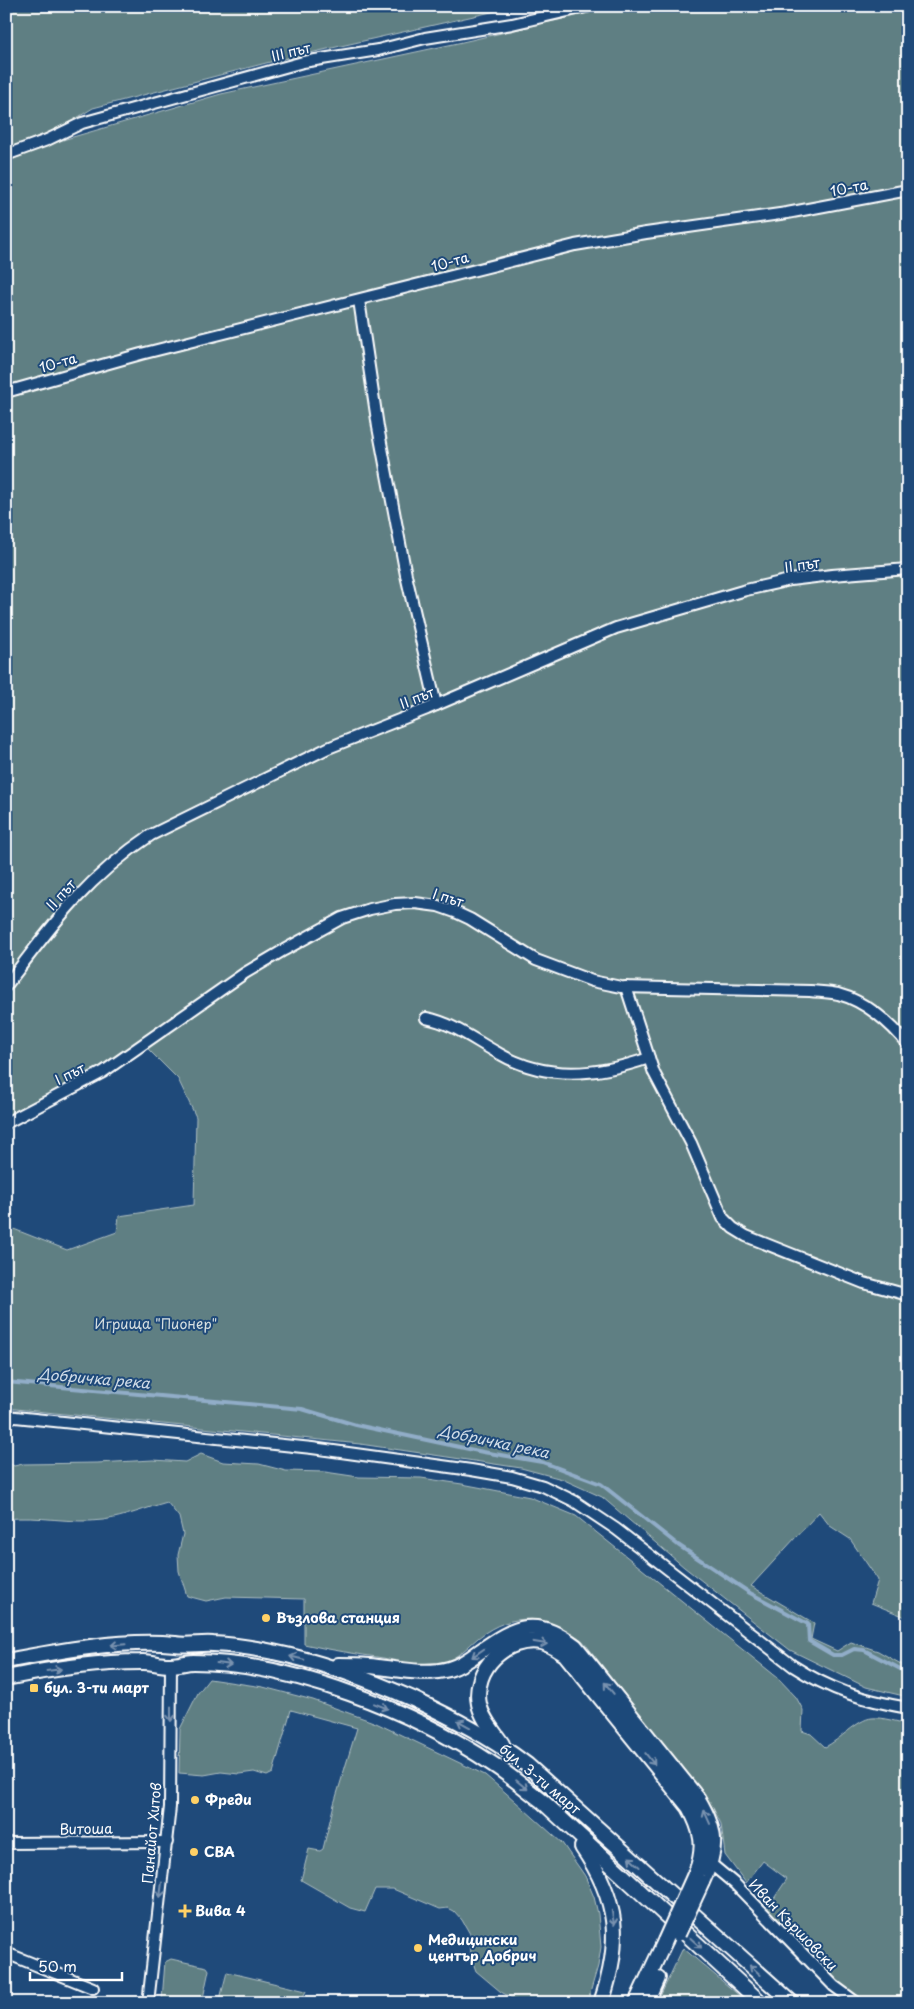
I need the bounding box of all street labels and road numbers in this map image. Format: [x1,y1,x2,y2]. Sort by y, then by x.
street label: ІІІ път [269,36,313,67]
street label: 10-та [828,173,870,201]
street label: 10-та [429,246,471,277]
street label: 10-та [37,347,79,378]
street label: ІІ път [783,551,822,578]
street label: ІІ път [396,681,438,714]
street label: ІІ път [41,874,81,915]
street label: І път [430,883,467,912]
street label: І път [51,1057,89,1090]
street label: бул. 3-ти март [495,1738,586,1819]
street label: Панайот Хитов [137,1781,166,1884]
street label: Витоша [59,1818,113,1839]
street label: Иван Кършовски [744,1874,843,1975]

